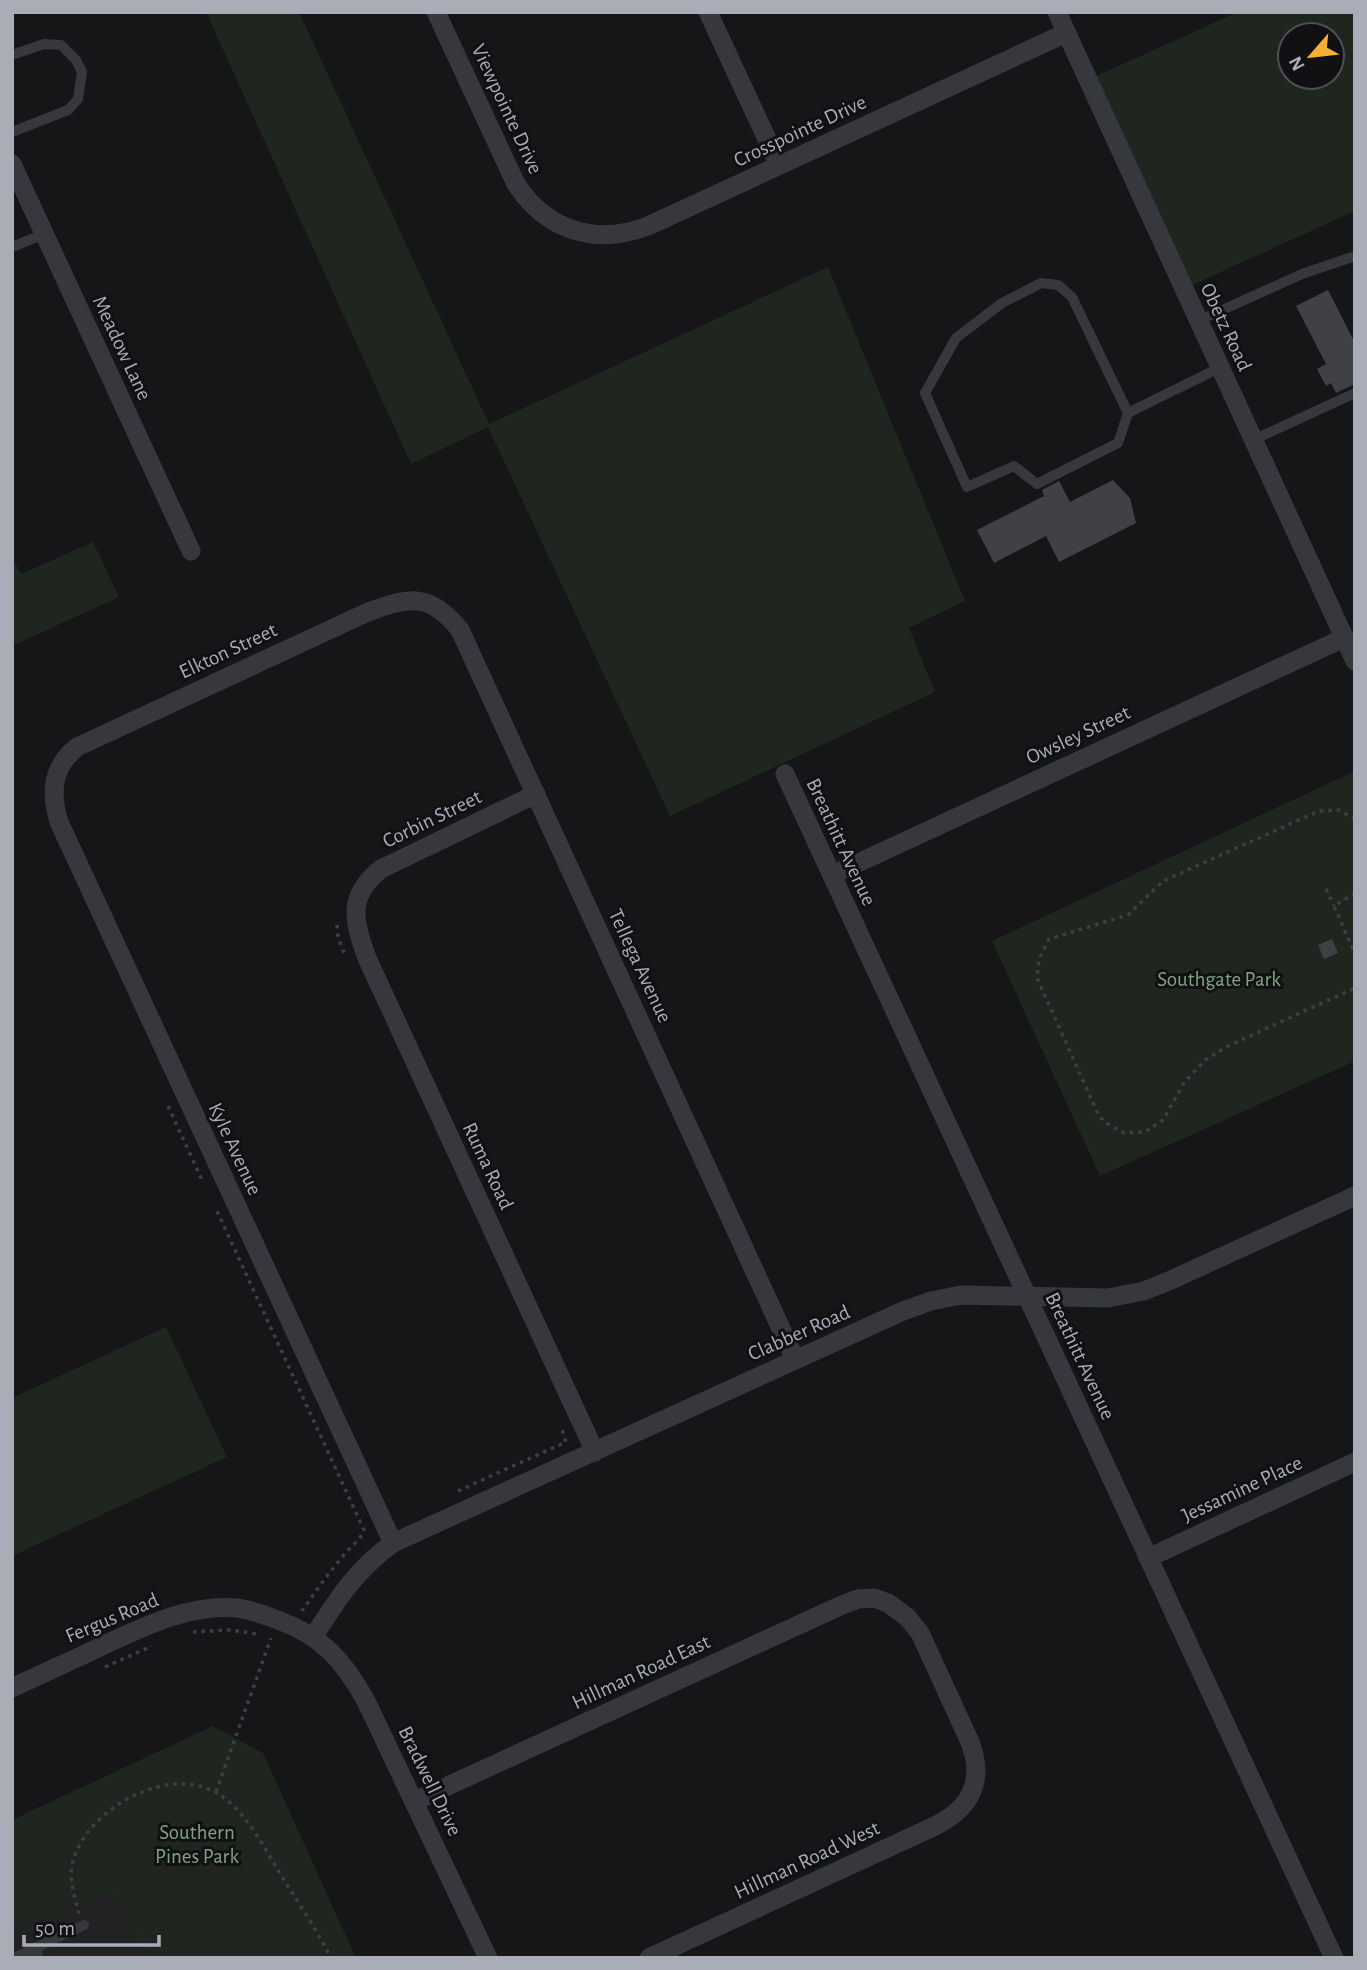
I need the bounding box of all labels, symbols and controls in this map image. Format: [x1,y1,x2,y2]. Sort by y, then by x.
north arrow [1276,21,1346,91]
street label: Viewpointe Drive [468,41,546,177]
text: N [1286,53,1309,74]
street label: Crosspointe Drive [731,91,869,171]
street label: Obetz Road [1197,280,1256,374]
street label: Meadow Lane [89,292,155,404]
street label: Elkton Street [176,619,280,683]
street label: Owsley Street [1023,702,1133,768]
street label: Breathitt Avenue [802,775,880,909]
street label: Corbin Street [379,786,485,852]
street label: Tellega Avenue [605,906,675,1026]
park label: Southgate Park [1157,969,1281,990]
street label: Kyle Avenue [204,1100,266,1198]
street label: Ruma Road [459,1119,517,1213]
street label: Breathitt Avenue [1041,1289,1119,1423]
street label: Clabber Road [745,1301,853,1365]
street label: Jessamine Place [1179,1452,1305,1526]
street label: Fergus Road [62,1589,162,1647]
street label: Hillman Road East [569,1631,713,1713]
street label: Bradwell Drive [394,1723,466,1839]
street label: Hillman Road West [731,1817,883,1903]
park label: Southern Pines Park [155,1822,239,1867]
scale bar [24,1904,159,1948]
text: 50 m [35,1918,75,1939]

